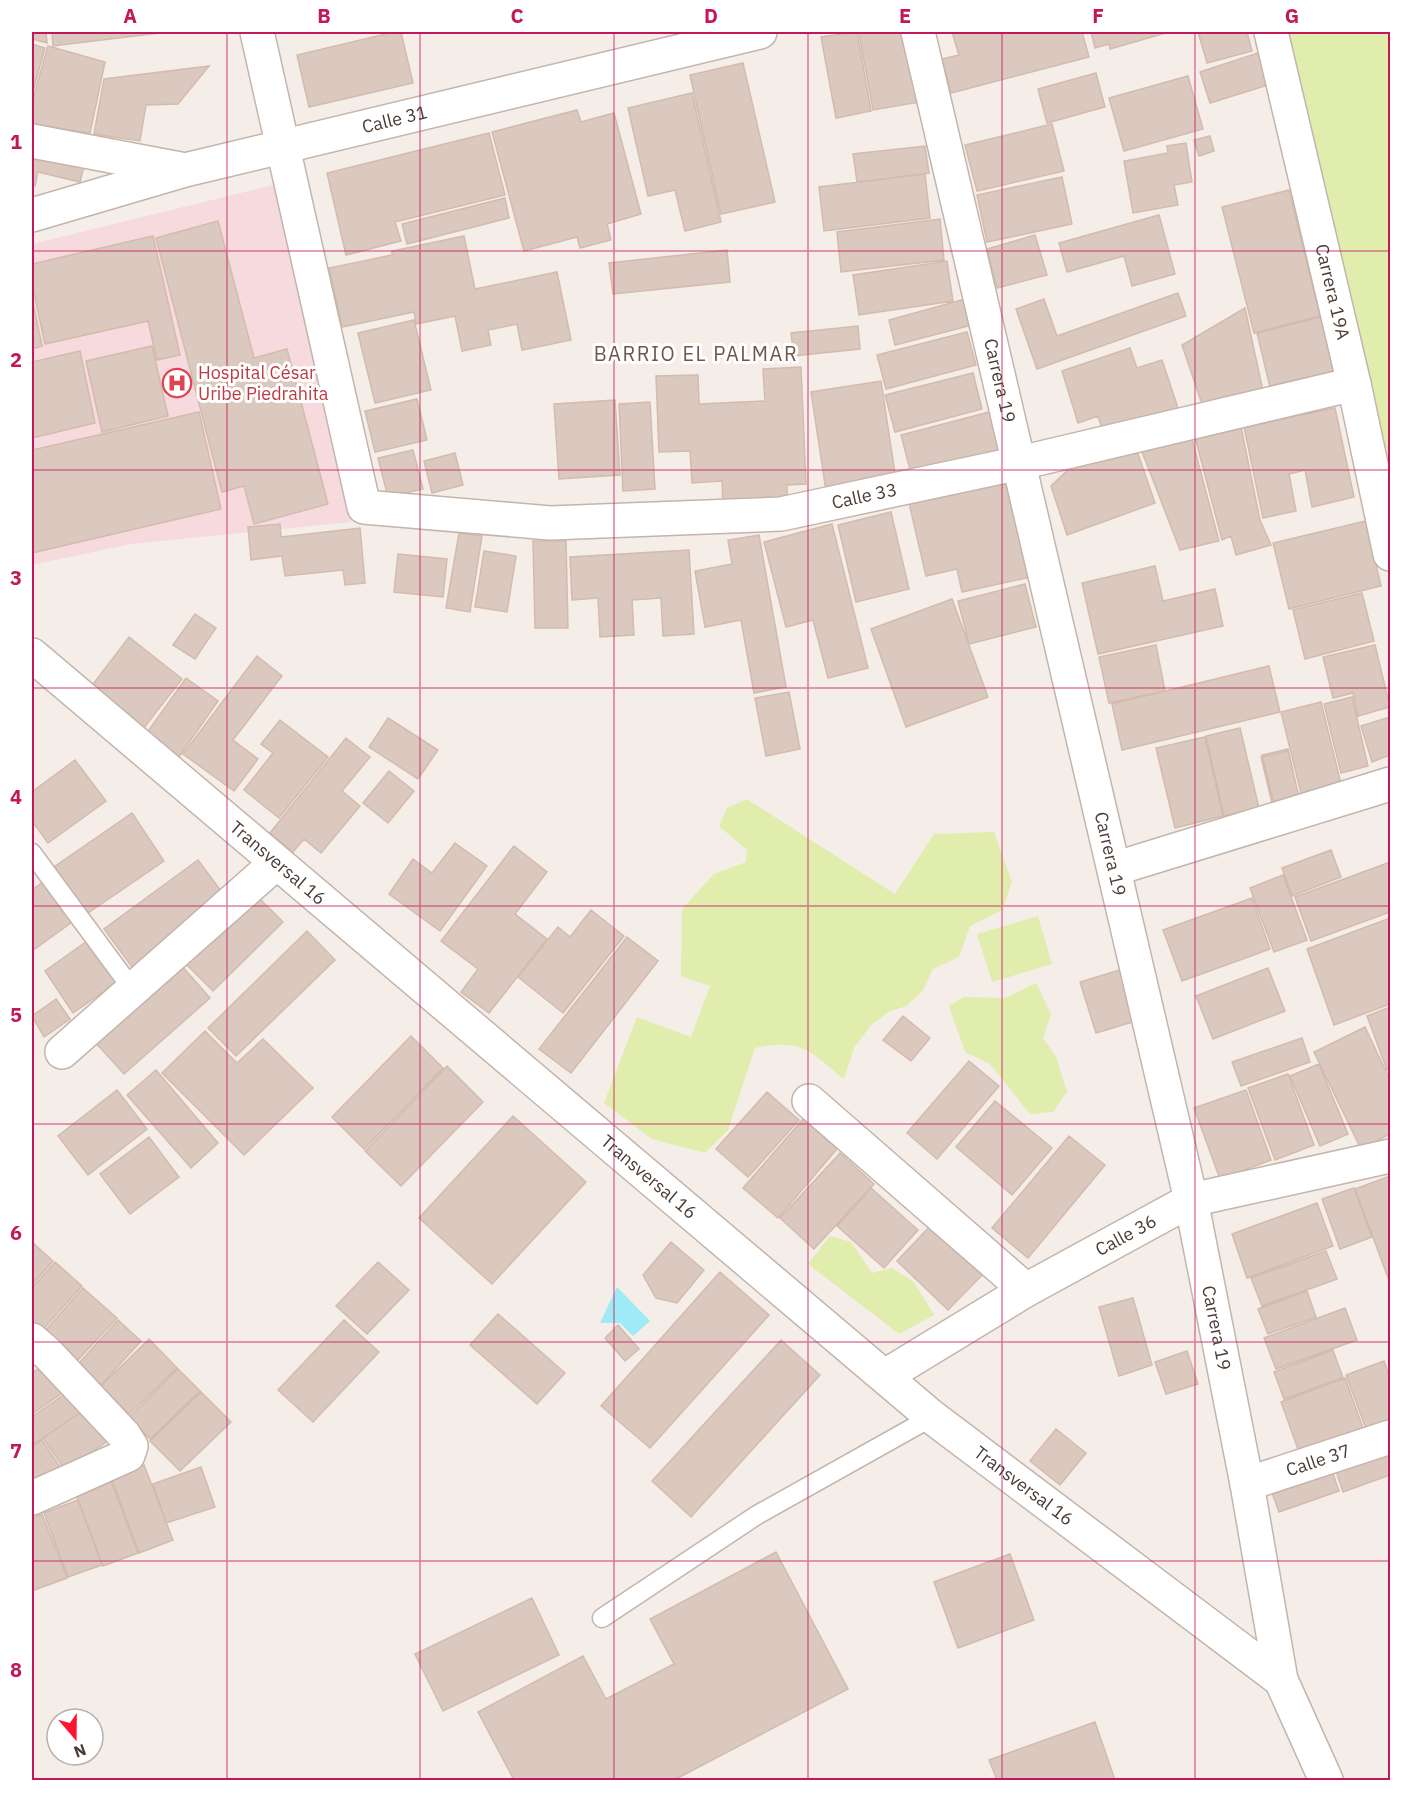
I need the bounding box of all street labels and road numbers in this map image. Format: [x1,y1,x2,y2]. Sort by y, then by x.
street label: Calle 31 [360,100,429,138]
street label: Carrera 19A [1310,242,1355,342]
street label: Carrera 19 [979,336,1021,425]
street label: Calle 33 [829,478,899,514]
street label: Carrera 19 [1090,809,1132,898]
street label: Transversal 16 [225,816,331,910]
street label: Transversal 16 [596,1130,702,1224]
street label: Calle 36 [1091,1209,1160,1261]
street label: Carrera 19 [1197,1284,1236,1372]
street label: Calle 37 [1283,1439,1353,1481]
street label: Transversal 16 [970,1441,1078,1531]

